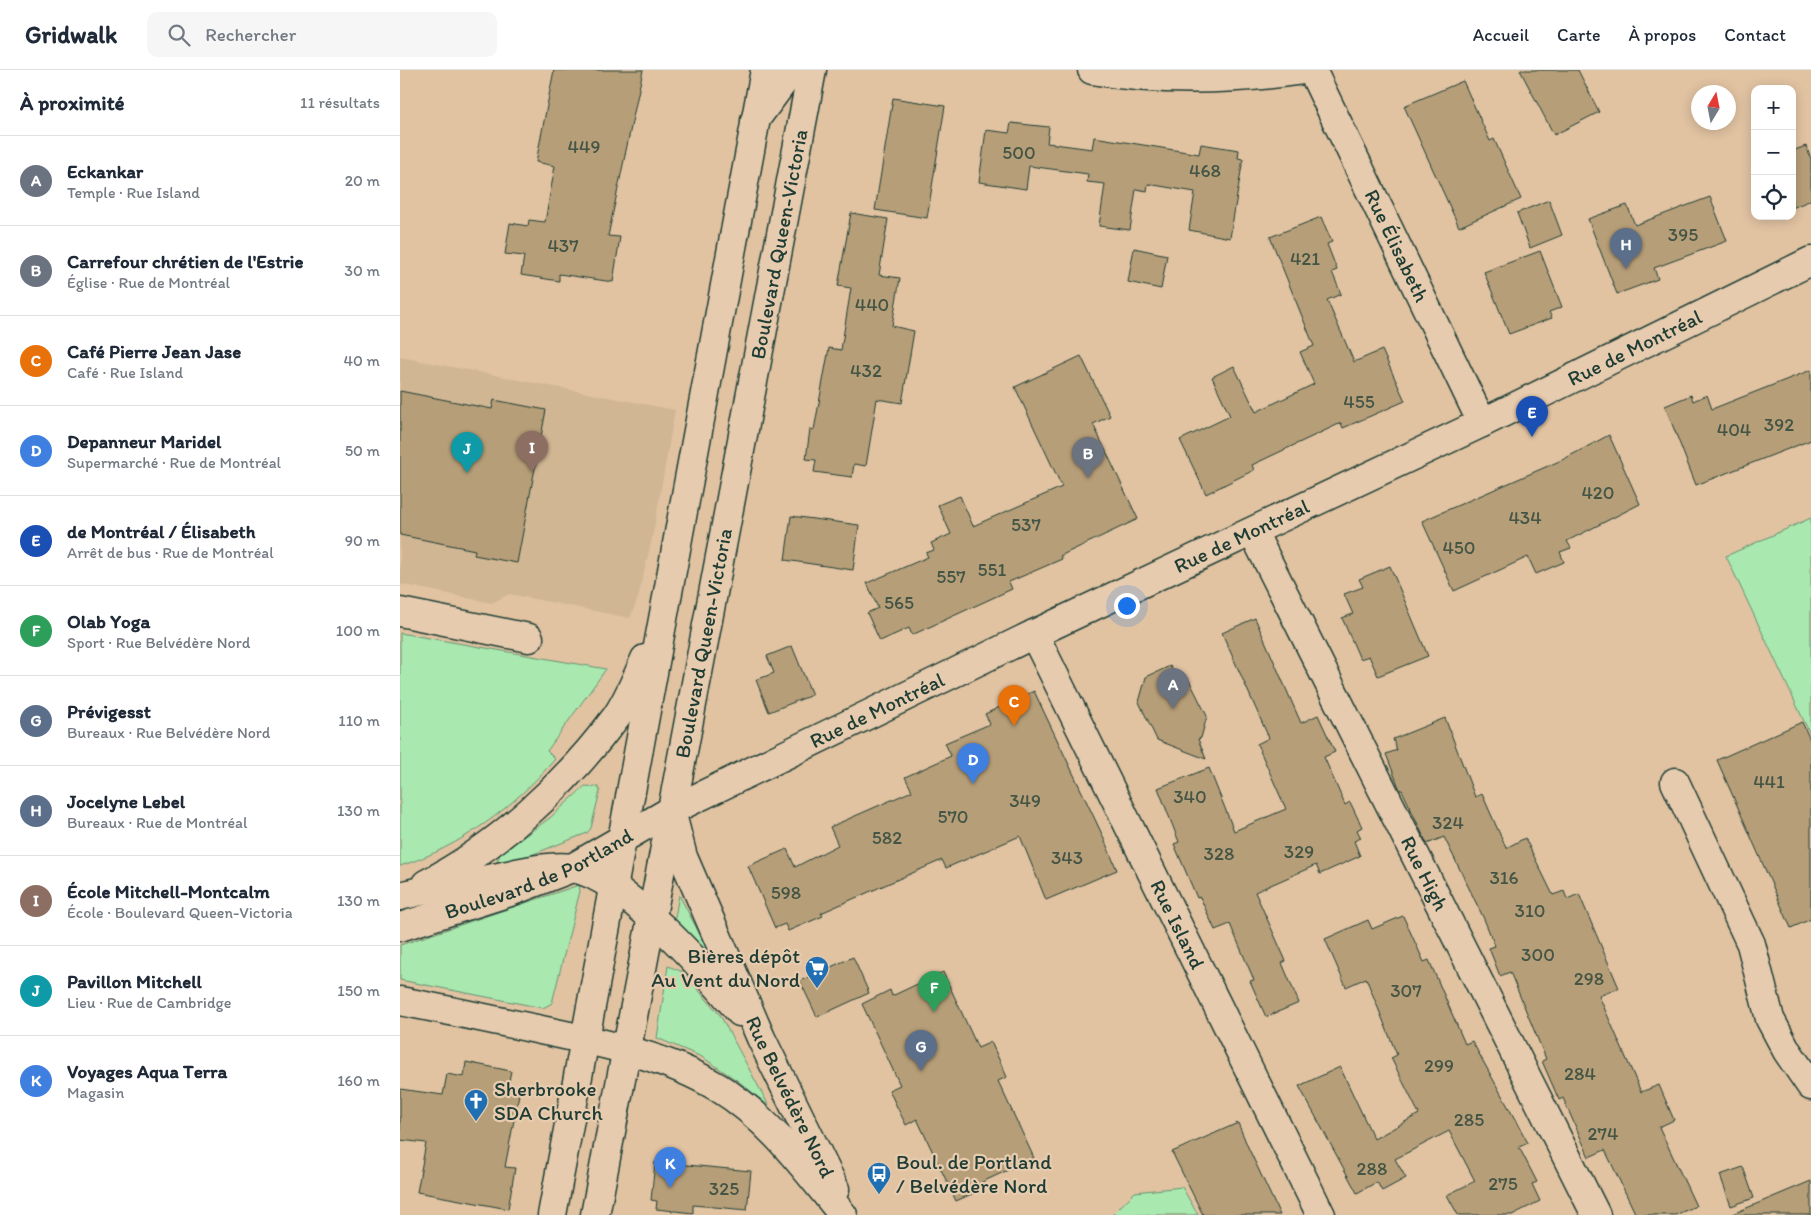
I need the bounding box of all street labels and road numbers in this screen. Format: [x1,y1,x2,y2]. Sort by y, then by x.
street label: Boulevard Queen-Victoria [745,127,813,361]
street label: Rue Élisabeth [1359,185,1435,306]
street label: Rue de Montréal [1563,304,1706,391]
street label: Rue de Montréal [1170,493,1313,578]
street label: Boulevard Queen-Victoria [669,526,737,760]
street label: Rue de Montréal [805,667,948,753]
street label: Boulevard de Portland [442,822,638,924]
street label: Rue High [1396,832,1454,915]
street label: Rue Island [1145,875,1211,973]
street label: Rue Belvédère Nord [741,1012,841,1182]

